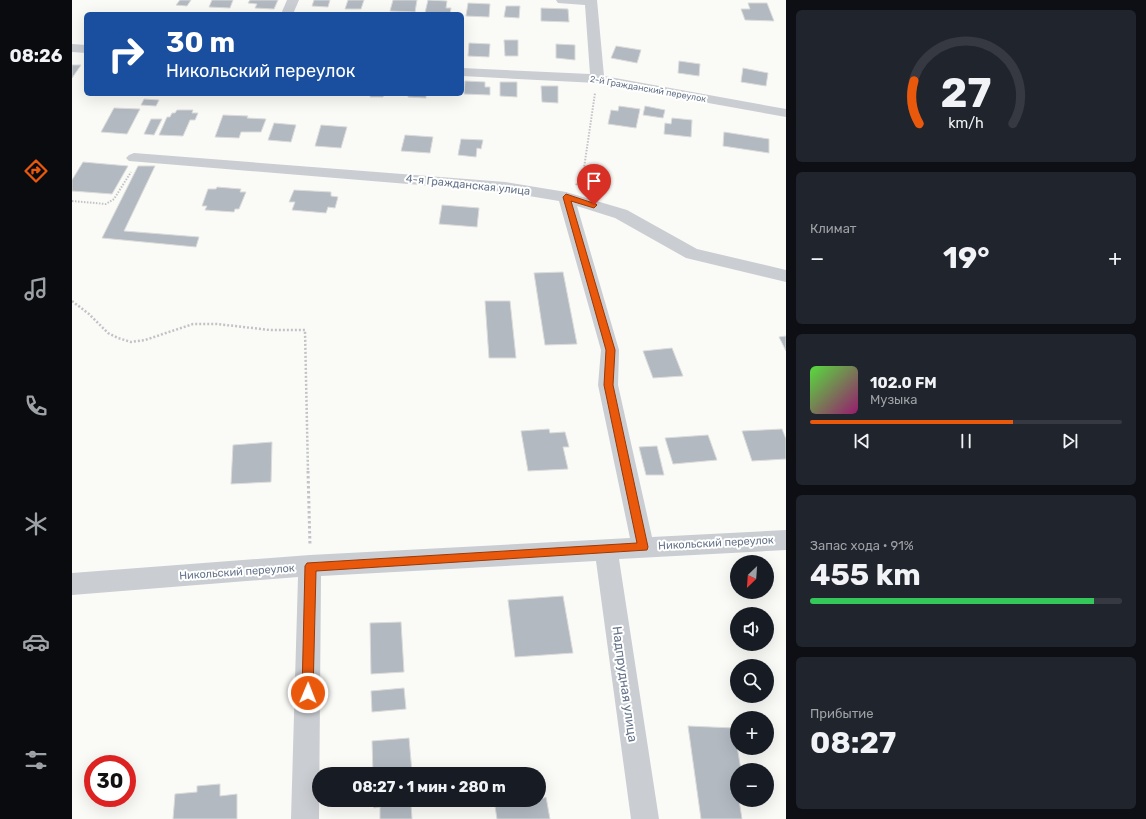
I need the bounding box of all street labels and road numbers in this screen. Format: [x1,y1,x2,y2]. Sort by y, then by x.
street label: 2-й Гражданский переулок [589,74,707,104]
street label: 4-я Гражданская улица [405,172,531,198]
street label: Никольский переулок [658,533,774,553]
street label: Никольский переулок [179,561,295,583]
street label: Надпрудная улица [609,625,641,743]

